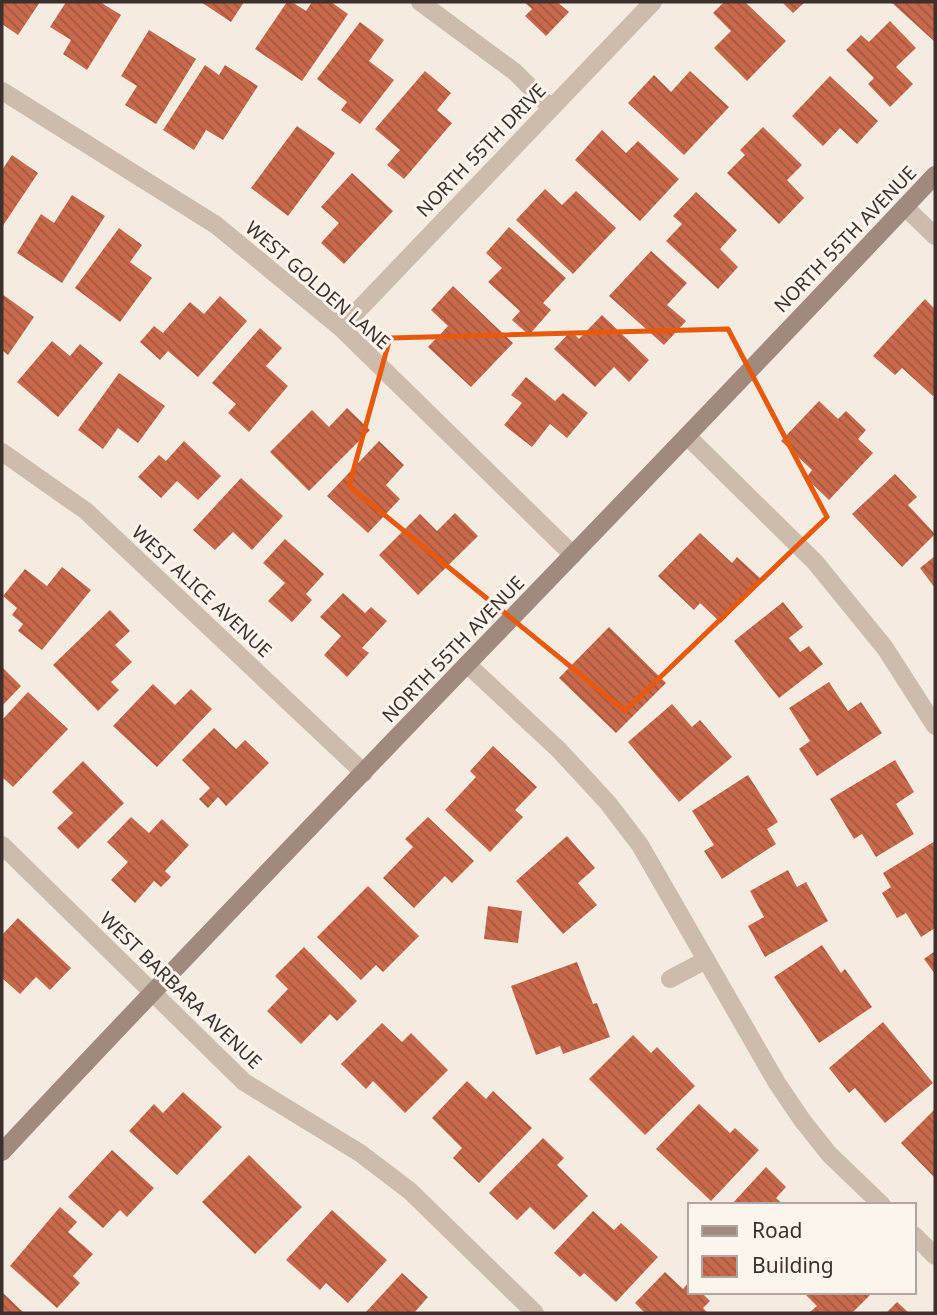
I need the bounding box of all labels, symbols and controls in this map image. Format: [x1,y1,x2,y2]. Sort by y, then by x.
street label: NORTH 55TH DRIVE [410,78,552,222]
street label: NORTH 55TH AVENUE [768,160,922,318]
street label: WEST GOLDEN LANE [240,215,396,355]
street label: WEST ALICE AVENUE [126,519,278,663]
street label: NORTH 55TH AVENUE [376,570,530,728]
street label: WEST BARBARA AVENUE [94,906,268,1074]
legend [688,1203,916,1294]
text: Road [752,1216,802,1244]
text: Building [752,1251,834,1279]

